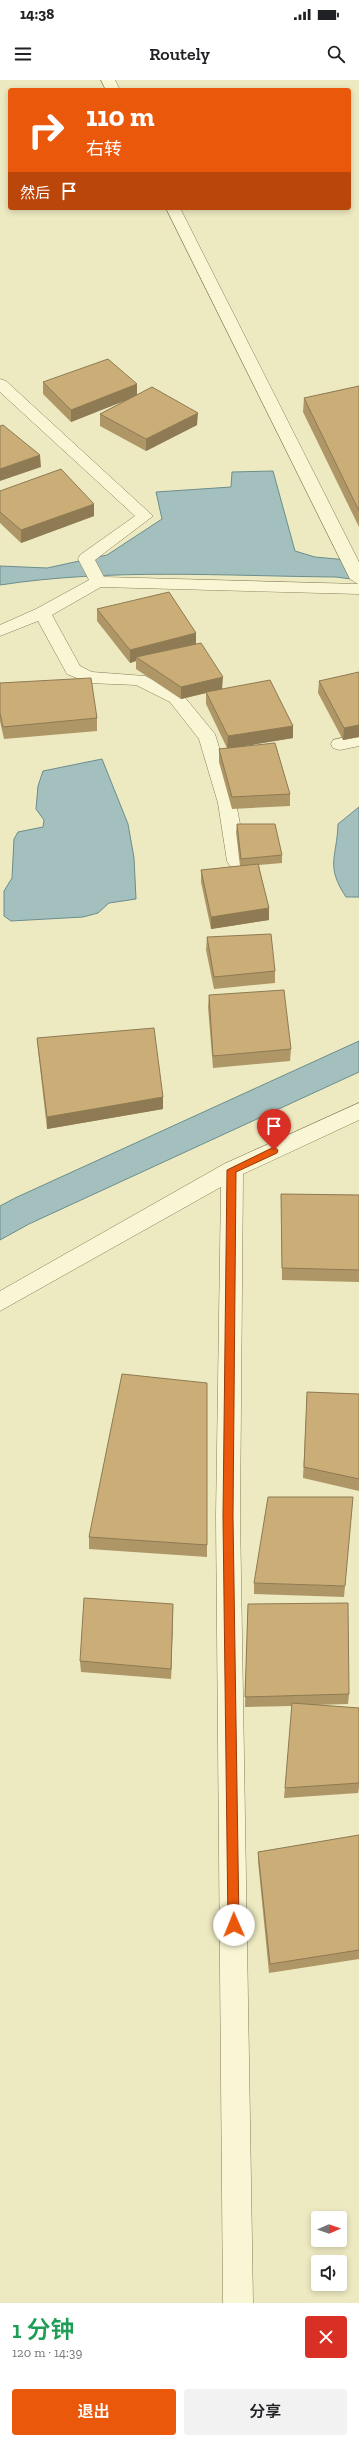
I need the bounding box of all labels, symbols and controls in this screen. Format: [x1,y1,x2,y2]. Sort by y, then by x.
text: 14:38 [20,5,54,23]
icon: menu [12,43,34,65]
text: Routely [149,43,210,65]
icon: search [325,43,347,65]
text: 110 m [86,100,155,133]
icon: right [20,104,72,156]
text: 右转 [86,138,122,160]
icon: arrive [58,180,80,202]
text: 然后 [20,184,50,202]
pin [257,1109,291,1150]
icon: arrive [263,1115,285,1137]
position arrow [213,1904,255,1946]
north arrow [311,2211,347,2247]
map controls [311,2211,347,2291]
button: sound [311,2255,347,2291]
text: 1 分钟 [12,2315,74,2344]
button: close [305,2316,347,2358]
text: 120 m · 14:39 [12,2345,82,2360]
button: 退出 [12,2389,176,2435]
button: 分享 [184,2389,347,2435]

